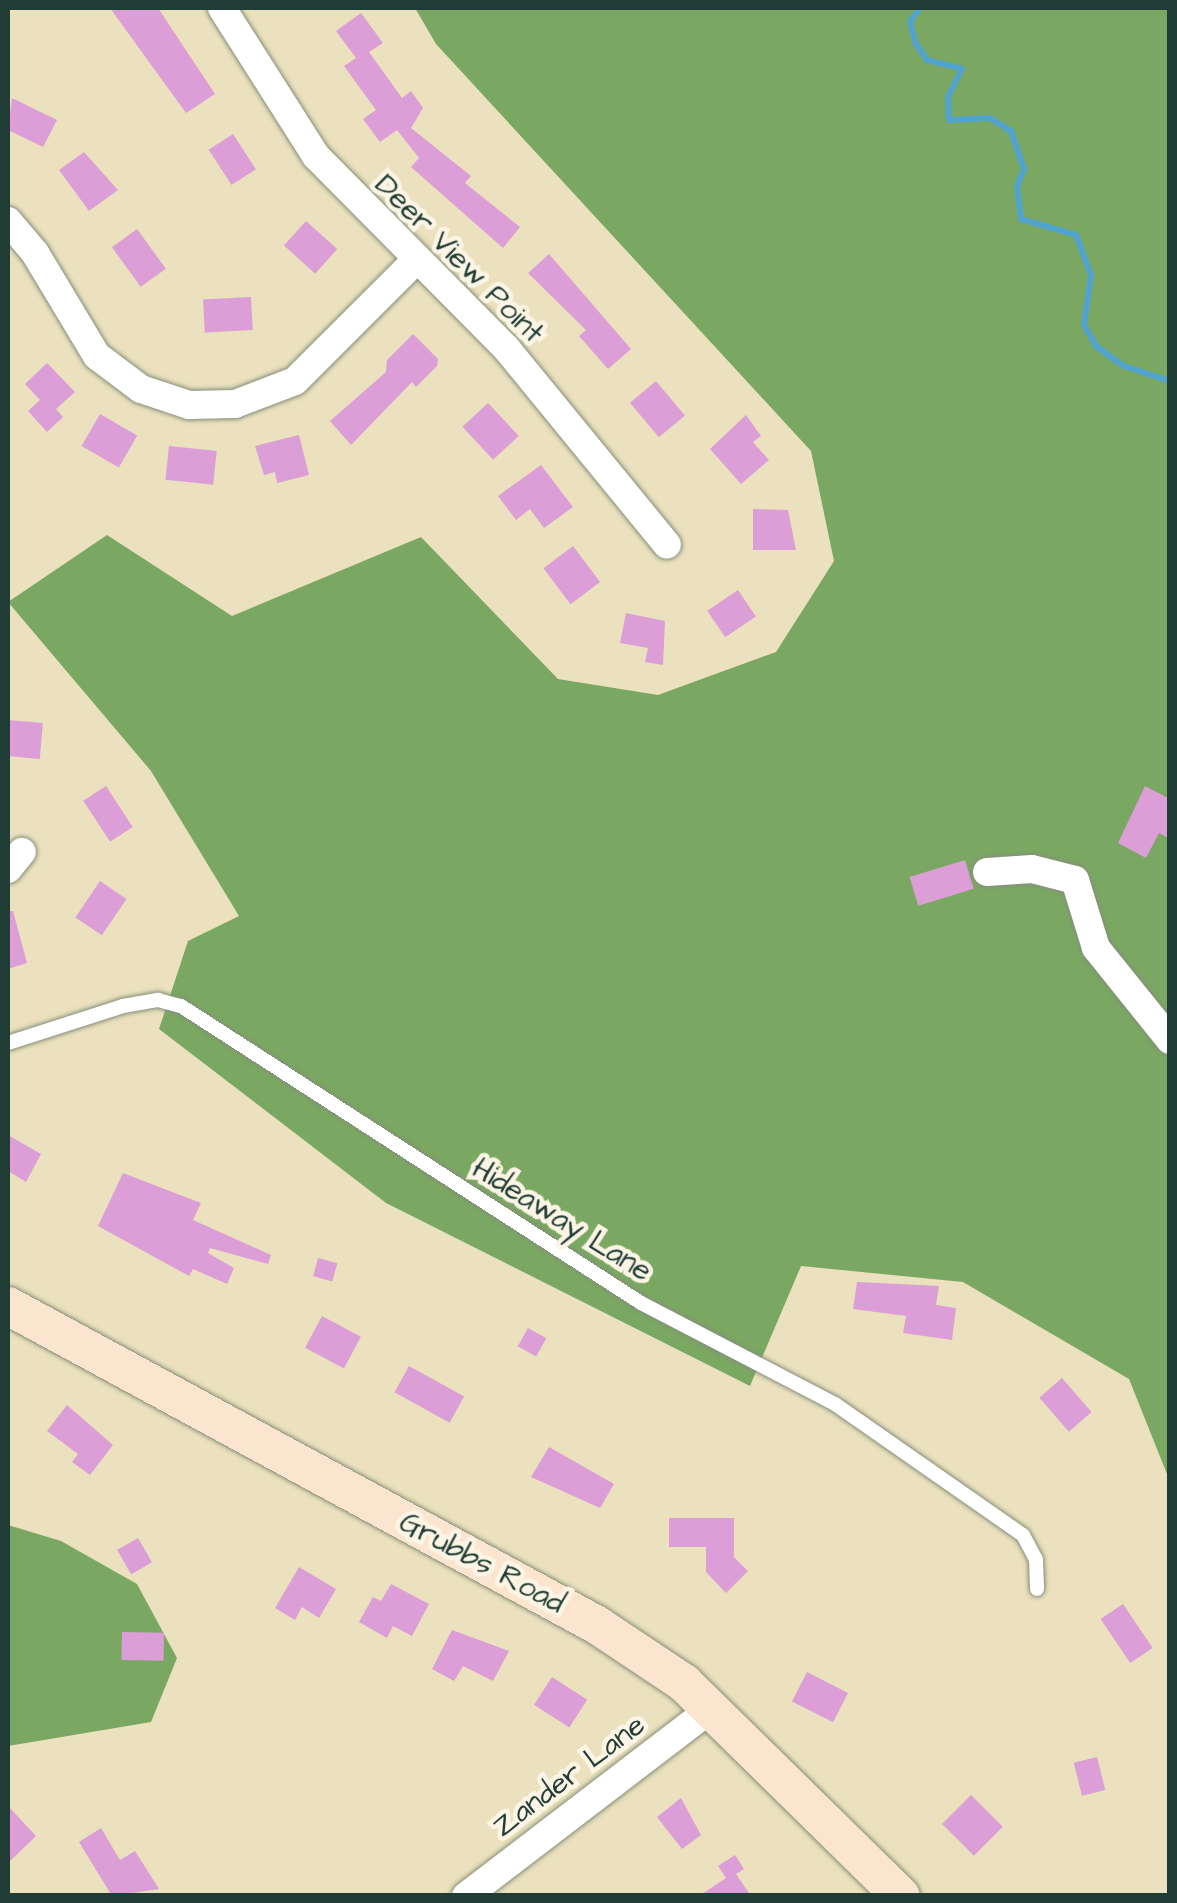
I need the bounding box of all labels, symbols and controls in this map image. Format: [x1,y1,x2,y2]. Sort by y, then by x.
street label: Deer View Point [367,167,551,351]
street label: Hideaway Lane [466,1150,658,1290]
street label: Grubbs Road [393,1504,571,1622]
street label: Zander Lane [486,1707,652,1845]

